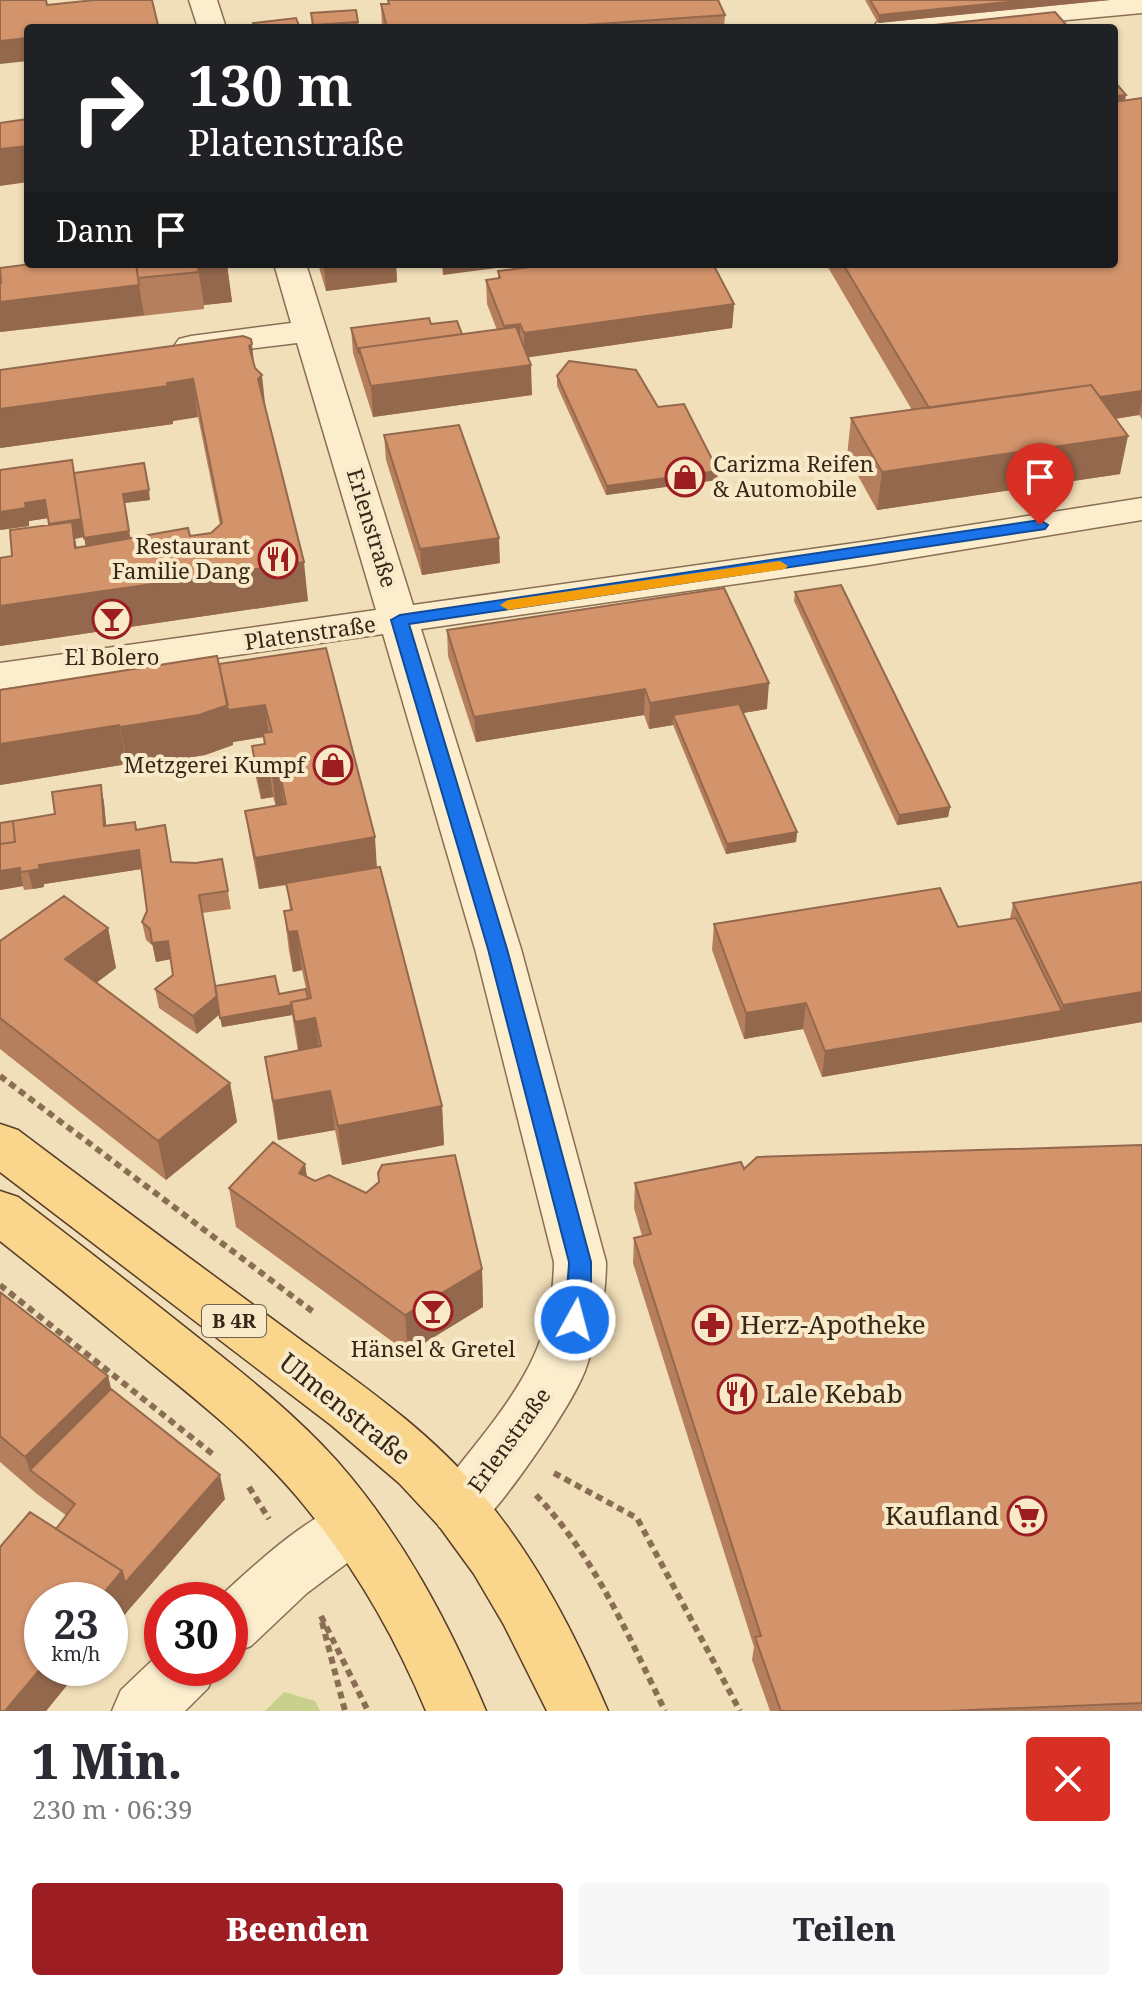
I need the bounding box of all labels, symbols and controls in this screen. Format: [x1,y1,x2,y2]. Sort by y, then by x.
text: 130 m [188,46,353,122]
icon: right [56,56,160,160]
text: Platenstraße [188,118,404,167]
icon: arrive [149,208,193,252]
text: Dann [56,210,133,251]
pin [1006,443,1074,525]
place label: Carizma Reifen & Automobile [713,448,874,503]
icon: arrive [1018,455,1062,499]
shop icon: Carizma Reifen & Automobile [664,456,706,498]
street label: Erlenstraße [341,465,405,591]
place label: Restaurant Familie Dang [112,530,250,585]
restaurant icon: Restaurant Familie Dang [257,538,299,580]
bar icon: El Bolero [91,598,133,640]
street label: Platenstraße [242,608,377,656]
place label: El Bolero [65,641,159,671]
shop icon: Metzgerei Kumpf [312,744,354,786]
place label: Metzgerei Kumpf [124,749,307,779]
position arrow [533,1278,617,1362]
bar icon: Hänsel & Gretel [412,1290,454,1332]
pharmacy icon: Herz-Apotheke [691,1304,733,1346]
road number: B 4R [202,1305,266,1337]
place label: Herz-Apotheke [740,1306,926,1342]
place label: Hänsel & Gretel [351,1333,515,1363]
street label: Ulmenstraße [272,1344,419,1473]
restaurant icon: Lale Kebab [716,1373,758,1415]
place label: Lale Kebab [765,1375,903,1411]
street label: Erlenstraße [460,1381,556,1498]
supermarket icon: Kaufland [1006,1495,1048,1537]
place label: Kaufland [885,1497,999,1533]
speed limit sign: 30 [144,1582,248,1686]
text: 23 [53,1596,99,1651]
text: km/h [51,1640,101,1667]
text: 1 Min. [32,1728,183,1793]
button: close [1026,1737,1110,1821]
text: 230 m · 06:39 [32,1791,193,1827]
button: Beenden [32,1883,563,1975]
button: Teilen [579,1883,1110,1975]

